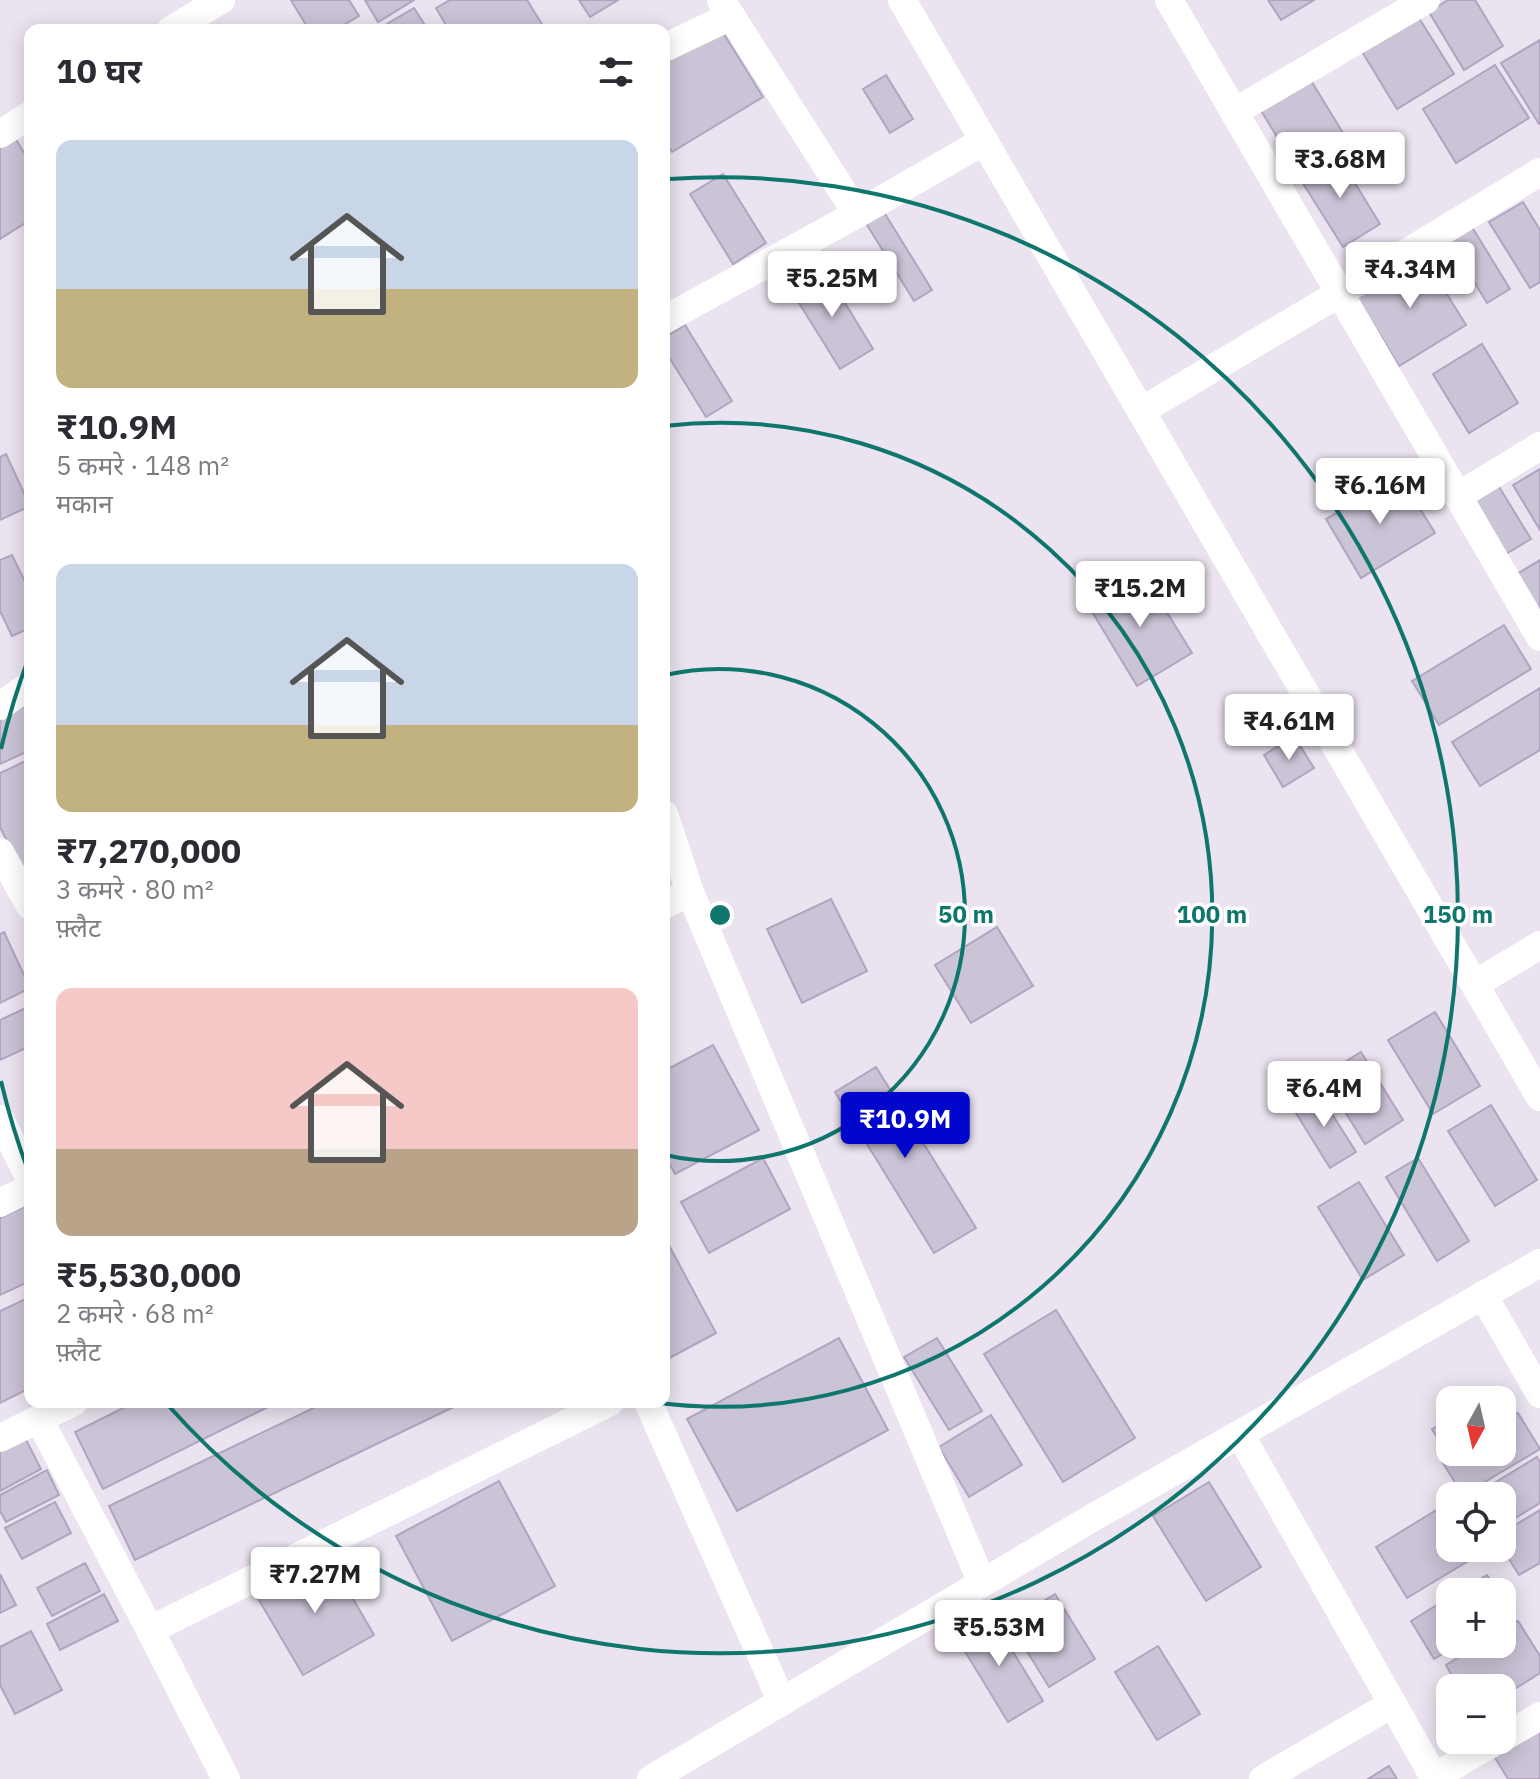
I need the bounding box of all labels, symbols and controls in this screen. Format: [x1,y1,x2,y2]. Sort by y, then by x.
text: 10 घर [56,48,142,92]
icon: filters [594,50,638,94]
pin: ₹3.68M [1275,132,1405,200]
text: ₹3.68M [1294,141,1386,175]
icon: home [275,192,419,336]
pin: ₹4.34M [1345,242,1475,310]
pin: ₹5.25M [767,251,897,319]
text: ₹4.34M [1364,251,1456,285]
text: ₹5.25M [786,260,878,294]
text: ₹10.9M [56,404,177,448]
text: 5 कमरे · 148 m² [56,448,229,482]
pin: ₹6.16M [1315,458,1445,526]
text: ₹6.16M [1334,467,1426,501]
text: मकान [56,486,113,520]
pin: ₹15.2M [1075,561,1205,629]
text: ₹15.2M [1094,570,1186,604]
icon: home [275,616,419,760]
pin: ₹4.61M [1224,694,1354,762]
text: ₹4.61M [1243,703,1335,737]
text: ₹7,270,000 [56,828,241,872]
text: 3 कमरे · 80 m² [56,872,214,906]
text: 50 m [938,898,994,930]
text: 100 m [1177,898,1247,930]
text: 150 m [1423,898,1493,930]
centre of rings [706,901,734,929]
text: फ़्लैट [56,910,101,944]
icon: home [275,1040,419,1184]
pin: ₹6.4M [1268,1061,1380,1129]
text: ₹6.4M [1286,1070,1362,1104]
pin: ₹10.9M [840,1092,970,1160]
text: ₹10.9M [859,1101,951,1135]
text: ₹5,530,000 [56,1252,241,1296]
text: 2 कमरे · 68 m² [56,1296,214,1330]
text: फ़्लैट [56,1334,101,1368]
north arrow [1436,1386,1516,1466]
map controls [1436,1386,1516,1754]
button: locate [1436,1482,1516,1562]
pin: ₹7.27M [250,1547,380,1615]
text: ₹7.27M [269,1556,361,1590]
button: + [1436,1578,1516,1658]
pin: ₹5.53M [934,1600,1064,1668]
text: ₹5.53M [953,1609,1045,1643]
button: − [1436,1674,1516,1754]

